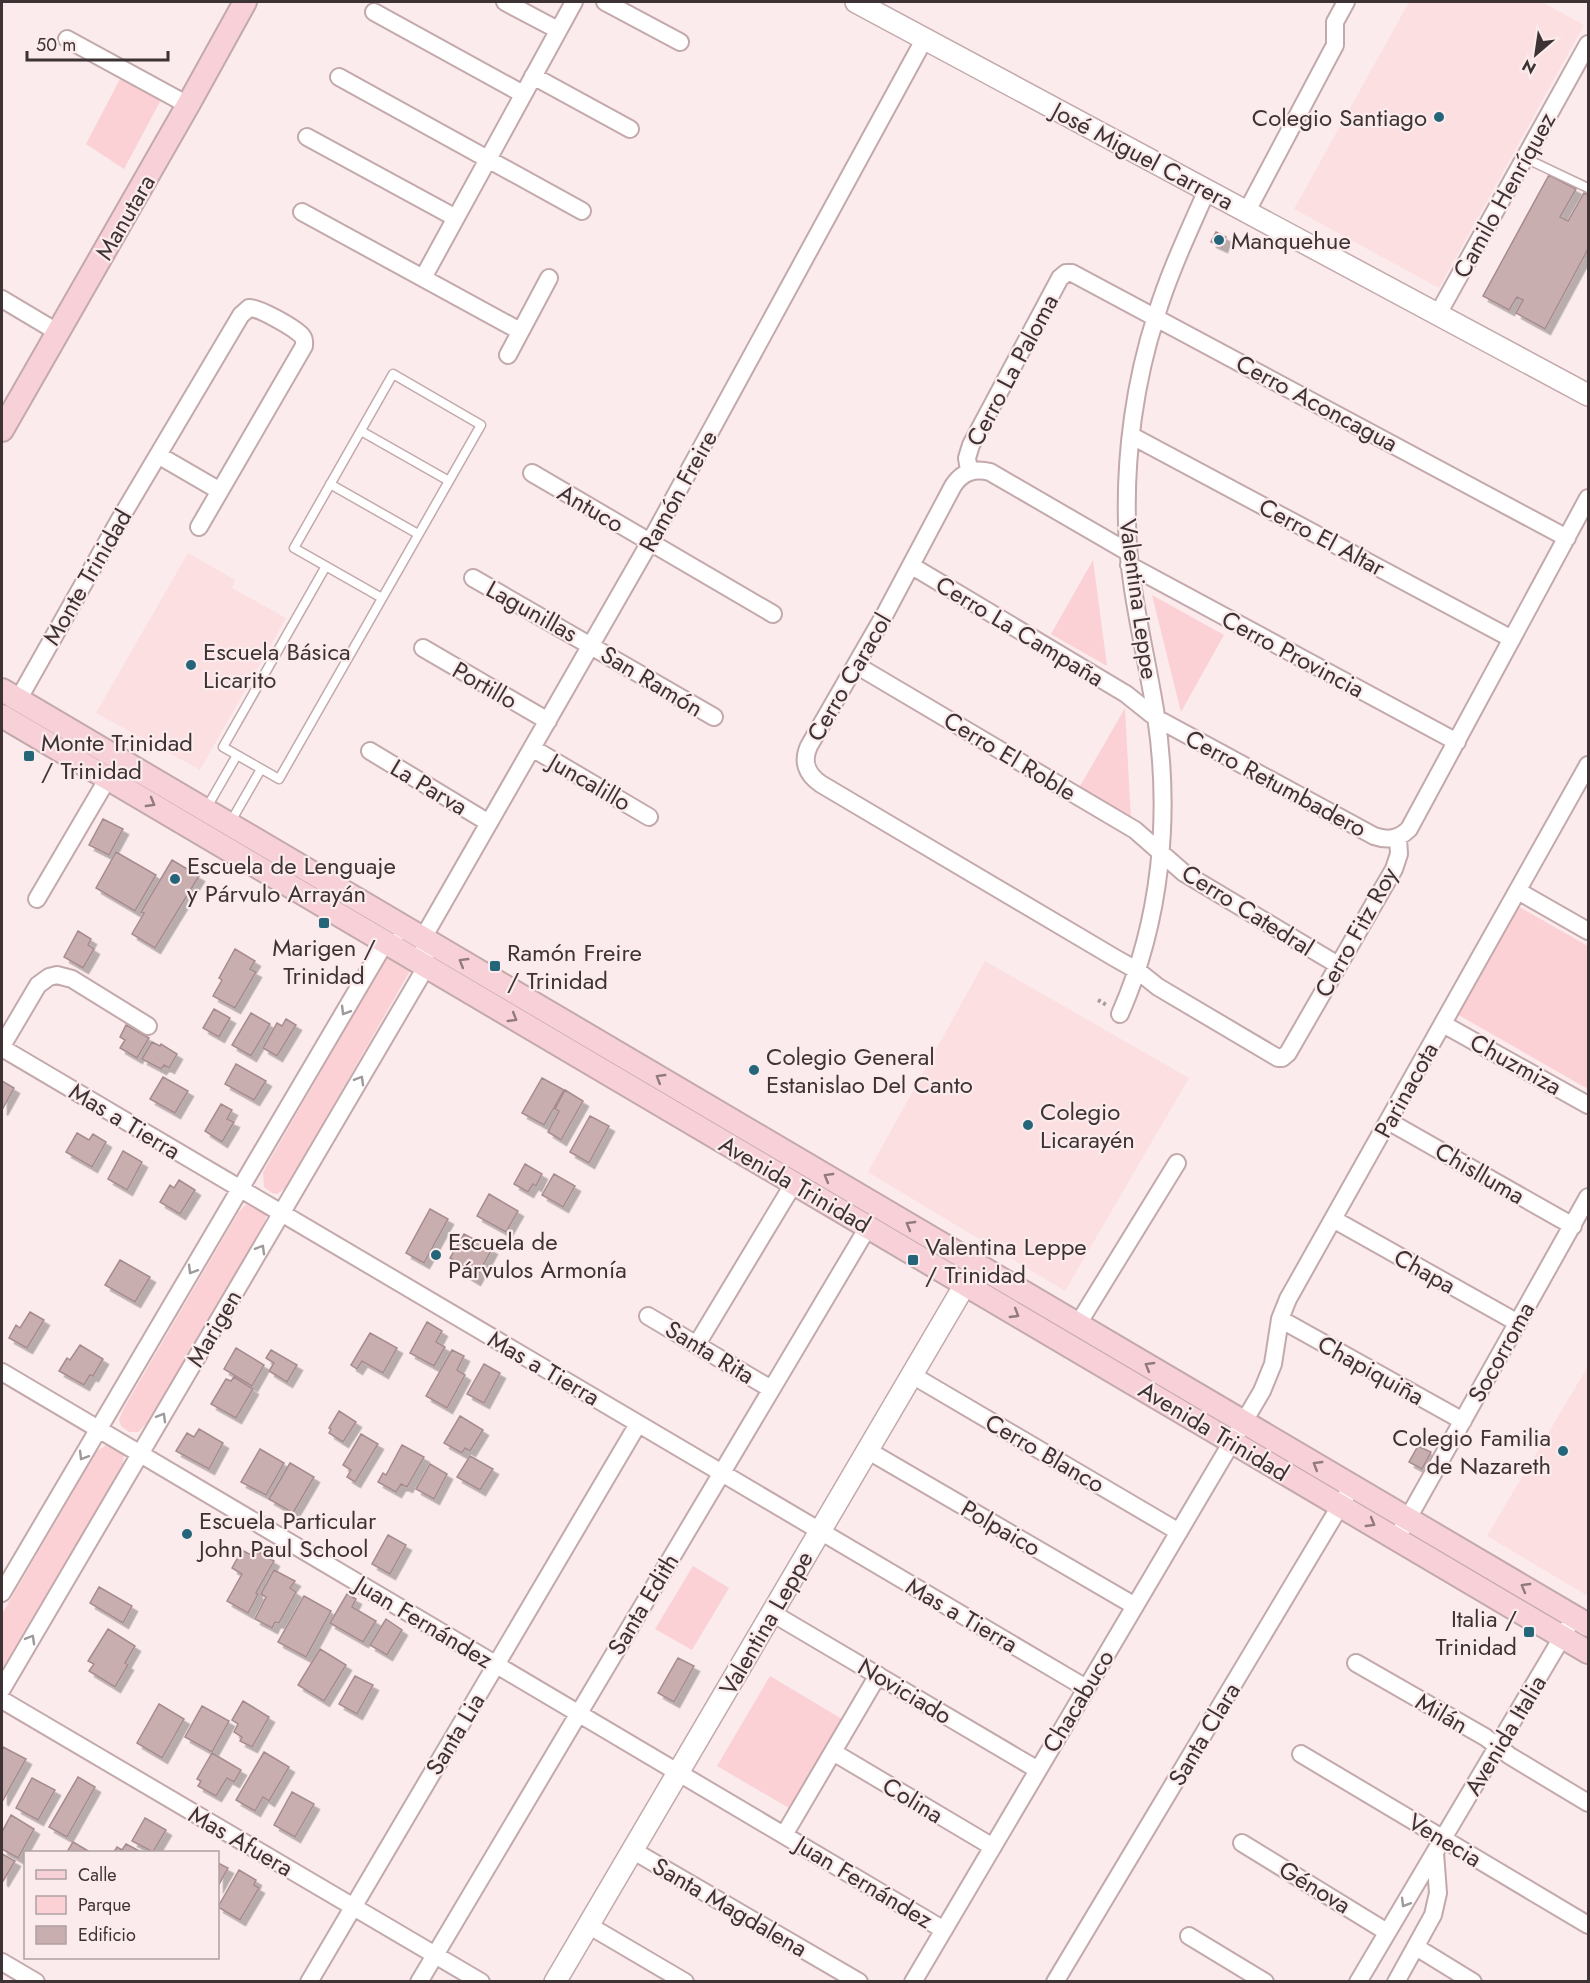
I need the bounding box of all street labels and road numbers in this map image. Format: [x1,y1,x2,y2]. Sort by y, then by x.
street label: José Miguel Carrera [1043,92,1240,219]
street label: Camilo Henríquez [1444,106,1564,284]
street label: Manutara [87,168,163,266]
street label: Cerro La Paloma [957,288,1067,452]
street label: Cerro Aconcagua [1230,346,1404,460]
street label: Ramón Freire [630,424,726,558]
street label: Antuco [551,475,631,541]
street label: Cerro El Altar [1253,489,1392,585]
street label: Monte Trinidad [34,502,140,652]
street label: Valentina Leppe [1110,516,1168,682]
street label: Cerro La Campaña [929,567,1111,695]
street label: Lagunillas [480,572,584,650]
street label: Cerro Provincia [1215,602,1371,706]
street label: Cerro Caracol [798,606,900,748]
street label: San Ramón [594,637,710,725]
street label: Portillo [446,652,524,718]
street label: Cerro El Roble [937,703,1083,809]
street label: Cerro Retumbadero [1179,721,1373,845]
street label: Juncalillo [540,743,638,820]
street label: La Parva [384,750,474,824]
street label: Cerro Catedral [1175,855,1321,965]
street label: Cerro Fitz Roy [1306,860,1406,1004]
street label: Chuzmiza [1464,1024,1568,1104]
street label: Parinacota [1365,1036,1447,1144]
street label: Mas a Tierra [63,1074,187,1168]
street label: Avenida Trinidad [713,1126,877,1242]
street label: Chislluma [1428,1133,1532,1213]
street label: Chapa [1388,1240,1462,1302]
street label: Marigen [178,1283,250,1373]
street label: Socorroma [1459,1295,1543,1409]
street label: Santa Rita [659,1312,761,1392]
street label: Mas a Tierra [481,1322,607,1414]
street label: Chapiquiña [1311,1326,1431,1414]
street label: Avenida Trinidad [1132,1372,1296,1490]
street label: Cerro Blanco [979,1405,1111,1501]
street label: Polpaico [955,1491,1047,1565]
street label: Valentina Leppe [710,1544,822,1702]
street label: Santa Edith [599,1546,687,1662]
street label: Juan Fernández [346,1566,500,1677]
street label: Mas a Tierra [899,1569,1025,1661]
street label: Chacabuco [1034,1643,1122,1759]
street label: Noviciado [851,1649,959,1733]
street label: Avenida Italia [1455,1668,1555,1802]
street label: Santa Clara [1159,1676,1249,1792]
street label: Milán [1409,1684,1475,1742]
street label: Santa Lia [417,1686,493,1782]
street label: Colina [876,1768,950,1832]
street label: Mas Afuera [182,1797,300,1885]
street label: Venecia [1401,1804,1489,1876]
street label: Juan Fernández [786,1826,940,1937]
street label: Santa Magdalena [646,1848,814,1966]
street label: Génova [1272,1852,1358,1922]

